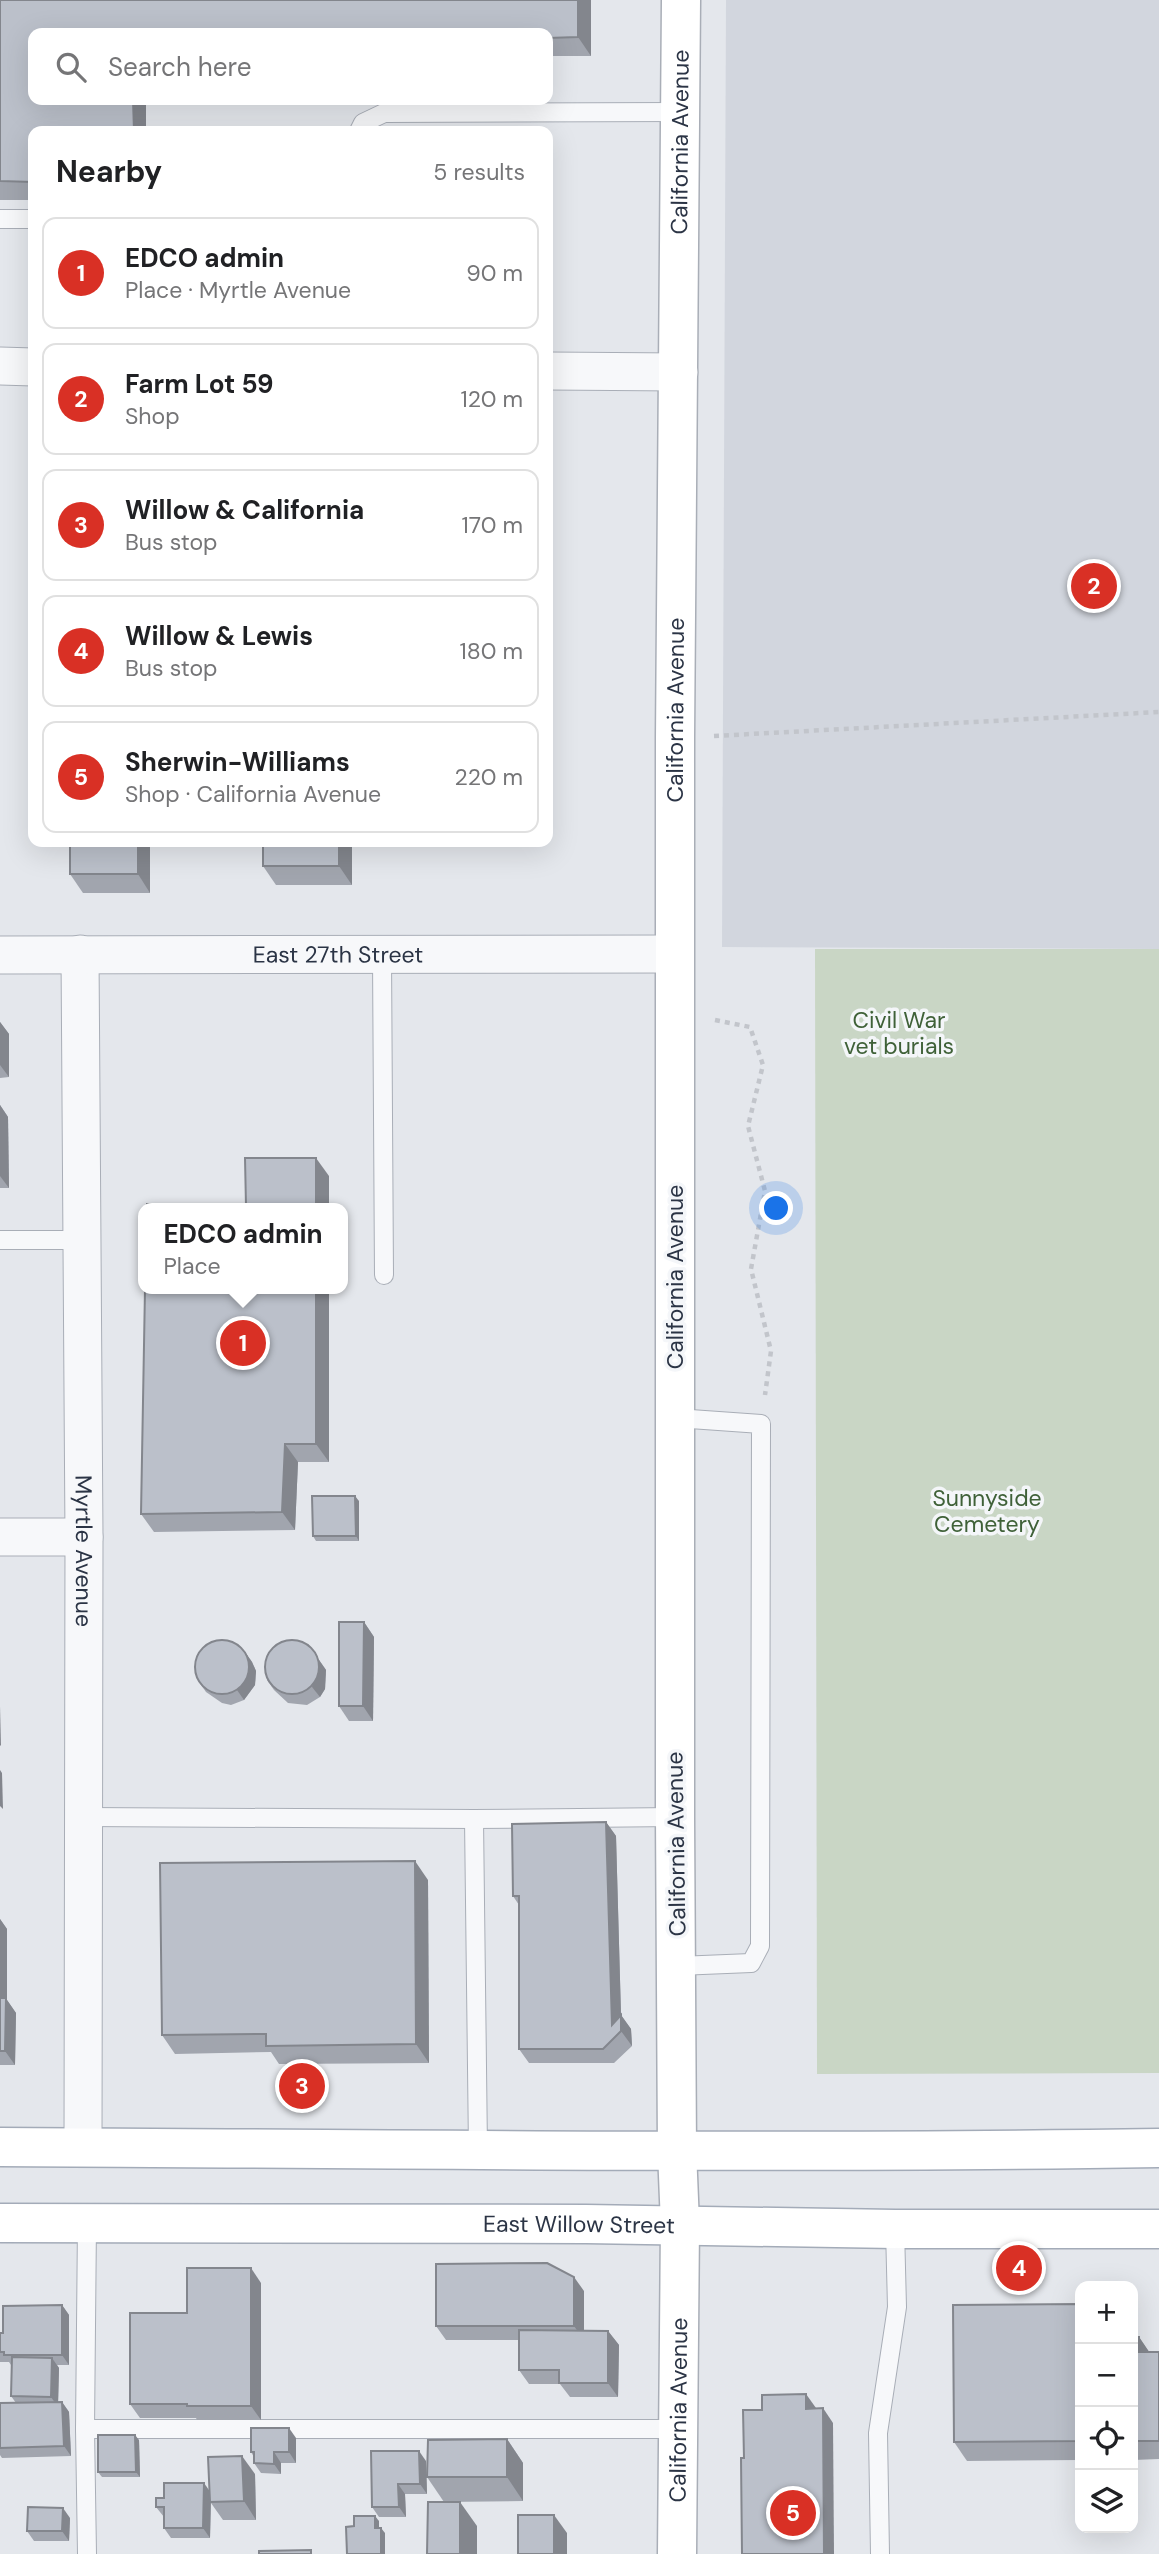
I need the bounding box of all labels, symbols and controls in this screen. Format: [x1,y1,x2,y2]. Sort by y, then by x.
search box [28,28,553,105]
icon: search [52,48,90,86]
text: Search here [108,50,251,84]
street label: California Avenue [664,50,696,235]
text: Nearby [56,152,162,191]
text: 5 results [433,157,525,187]
text: EDCO admin [125,241,284,275]
text: 1 [77,258,85,288]
text: 90 m [466,258,523,288]
text: Place · Myrtle Avenue [125,275,351,305]
text: Farm Lot 59 [125,367,273,401]
text: 2 [74,384,88,414]
text: 120 m [460,384,523,414]
text: Shop [125,401,180,431]
text: Willow & California [125,493,364,527]
text: 3 [74,510,88,540]
text: 170 m [462,510,523,540]
text: Bus stop [125,527,217,557]
pin: 2 [1071,560,1117,612]
street label: California Avenue [660,618,691,802]
text: Willow & Lewis [125,619,313,653]
text: 4 [74,636,88,666]
text: 180 m [459,636,523,666]
text: Bus stop [125,653,217,683]
text: Sherwin-Williams [125,745,350,779]
text: 5 [74,762,88,792]
text: 220 m [454,762,523,792]
text: Shop · California Avenue [125,779,381,809]
street label: East 27th Street [253,939,423,970]
park label: Civil War vet burials [844,1005,954,1061]
street label: California Avenue [660,1185,690,1369]
your location [759,1191,793,1225]
popup [138,1203,348,1294]
text: EDCO admin [163,1217,323,1251]
text: Place [163,1251,221,1281]
pin: 1 [220,1317,266,1369]
street label: Myrtle Avenue [69,1475,99,1627]
park label: Sunnyside Cemetery [932,1483,1042,1539]
street label: California Avenue [659,1751,693,1937]
pin: 3 [279,2060,325,2112]
street label: East Willow Street [483,2209,675,2240]
pin: 4 [996,2242,1042,2294]
map controls [1075,2281,1138,2533]
button: + [1075,2281,1138,2344]
street label: California Avenue [662,2317,694,2503]
button: − [1075,2344,1138,2407]
button: locate [1075,2407,1138,2470]
button: layers [1075,2470,1138,2533]
pin: 5 [770,2487,816,2539]

